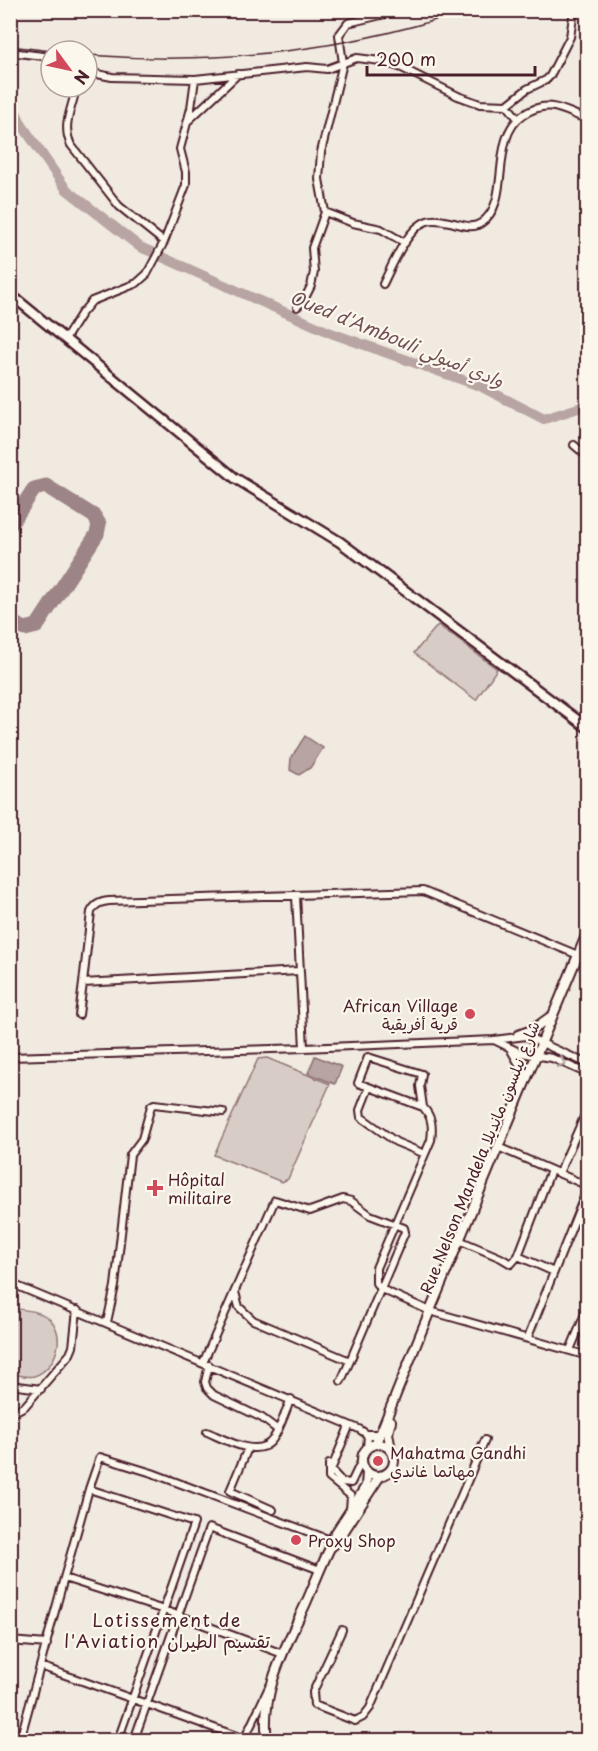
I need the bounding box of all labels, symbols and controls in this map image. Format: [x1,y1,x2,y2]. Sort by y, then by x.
north arrow [39,39,99,99]
scale bar [367,39,535,77]
text: 200 m [376,45,436,72]
text: N [69,66,96,90]
water label: Oued d'Ambouli وادي أمبولي [284,283,509,397]
place label: African Village قرية أفريقية [343,993,458,1035]
marker: African Village قرية أفريقية [463,1007,477,1021]
street label: Rue Nelson Mandela شارع نيلسون مانديلا [413,1017,546,1297]
one-way arrow [556,1055,567,1067]
place label: Hôpital militaire [168,1167,231,1209]
marker: Hôpital militaire [146,1179,164,1197]
place label: Mahatma Gandhi مهاتما غاندي [390,1440,526,1483]
marker: Mahatma Gandhi مهاتما غاندي [371,1454,385,1468]
place label: Proxy Shop [308,1528,396,1552]
marker: Proxy Shop [289,1533,303,1547]
district label: Lotissement de l'Aviation تقسيم الطيران [64,1606,271,1656]

